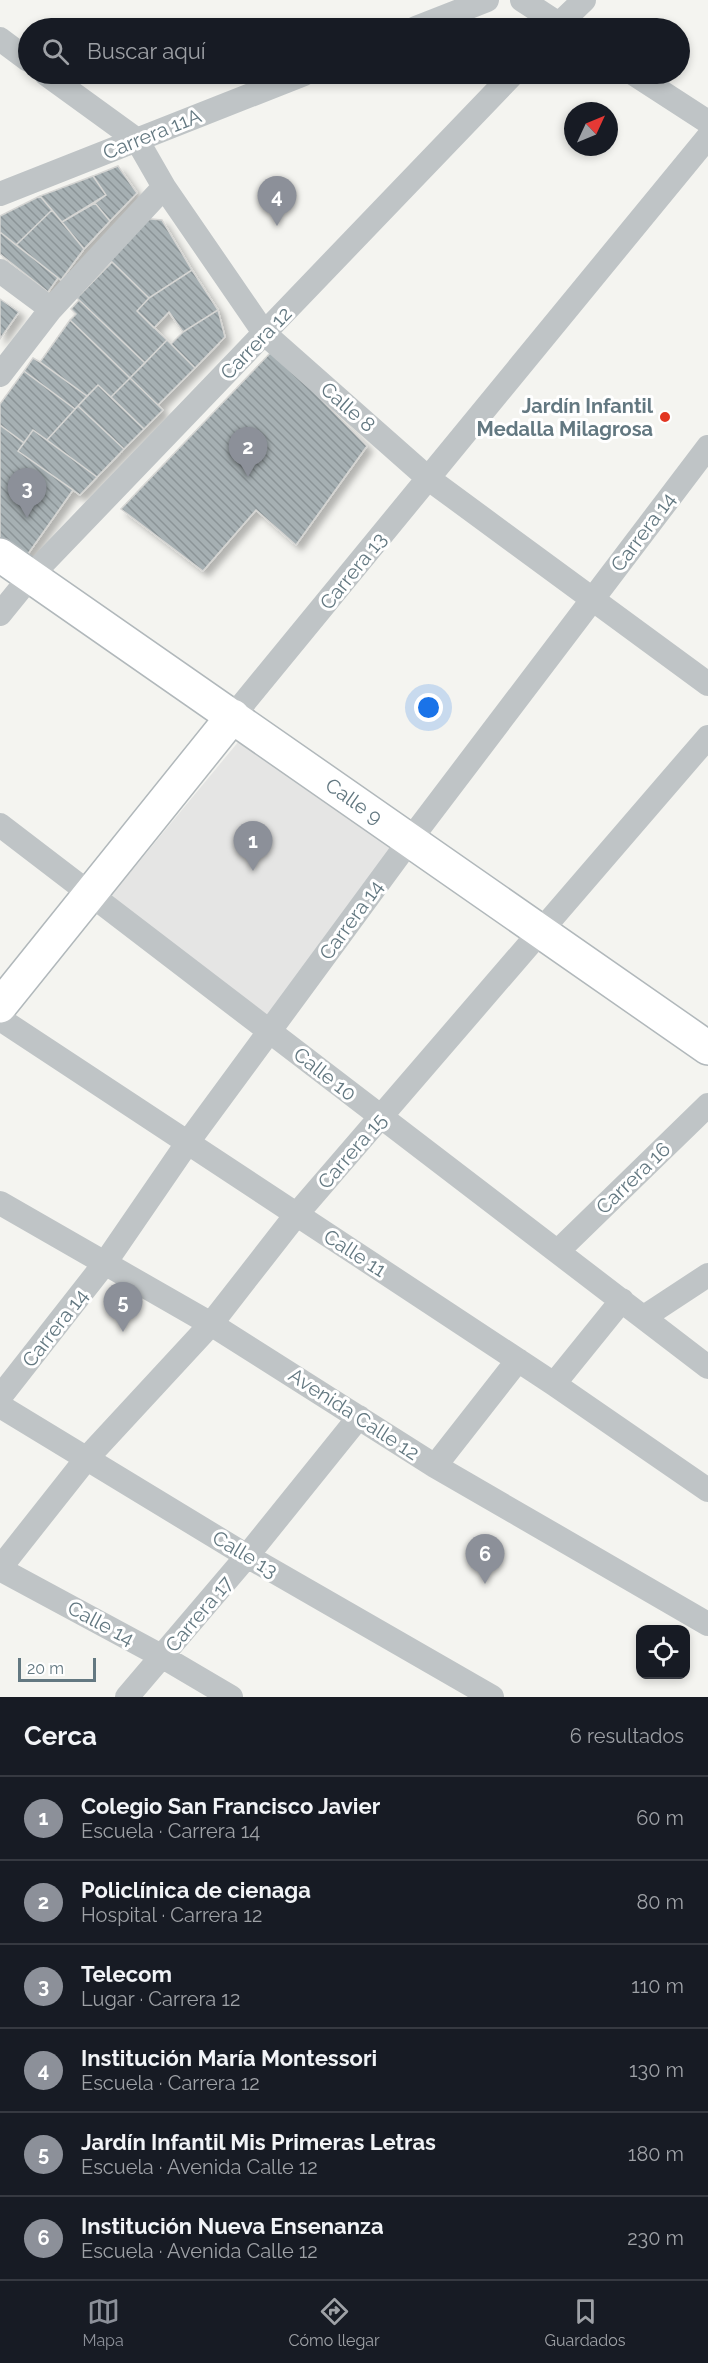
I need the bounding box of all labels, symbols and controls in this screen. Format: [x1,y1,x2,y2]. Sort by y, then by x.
search box [18,18,690,84]
icon: search [39,35,72,68]
text: Buscar aquí [87,38,206,64]
north arrow [564,102,618,156]
street label: Carrera 11A [99,103,205,165]
pin: 4 [258,176,296,226]
street label: Carrera 12 [215,302,297,384]
street label: Calle 8 [316,377,380,437]
place label: Jardín Infantil Medalla Milagrosa [477,394,654,441]
marker: Jardín Infantil Medalla Milagrosa [658,410,672,424]
pin: 2 [228,428,268,477]
pin: 3 [8,468,46,518]
street label: Carrera 14 [606,488,680,576]
street label: Carrera 13 [315,528,391,614]
your location [414,693,443,722]
street label: Calle 9 [321,773,387,829]
pin: 1 [234,822,272,871]
street label: Carrera 14 [314,875,388,964]
street label: Calle 10 [289,1042,361,1106]
street label: Carrera 15 [313,1108,391,1194]
street label: Carrera 16 [591,1137,675,1219]
street label: Calle 11 [319,1224,391,1282]
pin: 5 [104,1282,142,1332]
street label: Carrera 14 [17,1284,93,1372]
street label: Avenida Calle 12 [284,1363,424,1465]
street label: Calle 13 [208,1525,282,1583]
pin: 6 [466,1534,504,1584]
street label: Carrera 17 [160,1571,238,1657]
street label: Calle 14 [64,1596,138,1650]
map controls [636,1625,690,1679]
button: locate [636,1625,690,1679]
scale bar [18,1655,96,1682]
text: 20 m [27,1659,64,1678]
text: Cerca [24,1721,97,1751]
text: 6 resultados [570,1724,684,1748]
text: Colegio San Francisco Javier [81,1793,380,1819]
text: 1 [39,1806,48,1830]
text: 60 m [636,1806,684,1830]
text: Escuela · Carrera 14 [81,1819,260,1843]
text: Policlínica de cienaga [81,1877,311,1903]
text: 2 [38,1890,49,1914]
text: 80 m [636,1890,684,1914]
text: Hospital · Carrera 12 [81,1903,262,1927]
text: Telecom [81,1961,172,1987]
text: 3 [38,1974,49,1998]
text: 110 m [631,1974,684,1998]
text: Lugar · Carrera 12 [81,1987,240,2011]
text: Institución María Montessori [81,2045,377,2071]
text: 4 [38,2058,49,2082]
text: 130 m [629,2058,684,2082]
text: Escuela · Carrera 12 [81,2071,260,2095]
text: Jardín Infantil Mis Primeras Letras [81,2129,436,2155]
text: 5 [38,2142,49,2166]
text: 180 m [628,2142,684,2166]
text: Escuela · Avenida Calle 12 [81,2155,318,2179]
text: Institución Nueva Ensenanza [81,2213,384,2239]
text: 6 [37,2226,50,2250]
text: 230 m [627,2226,684,2250]
text: Escuela · Avenida Calle 12 [81,2239,318,2263]
tab: Mapa [82,2295,124,2350]
tab: Cómo llegar [289,2295,380,2350]
tab: Guardados [545,2295,626,2350]

